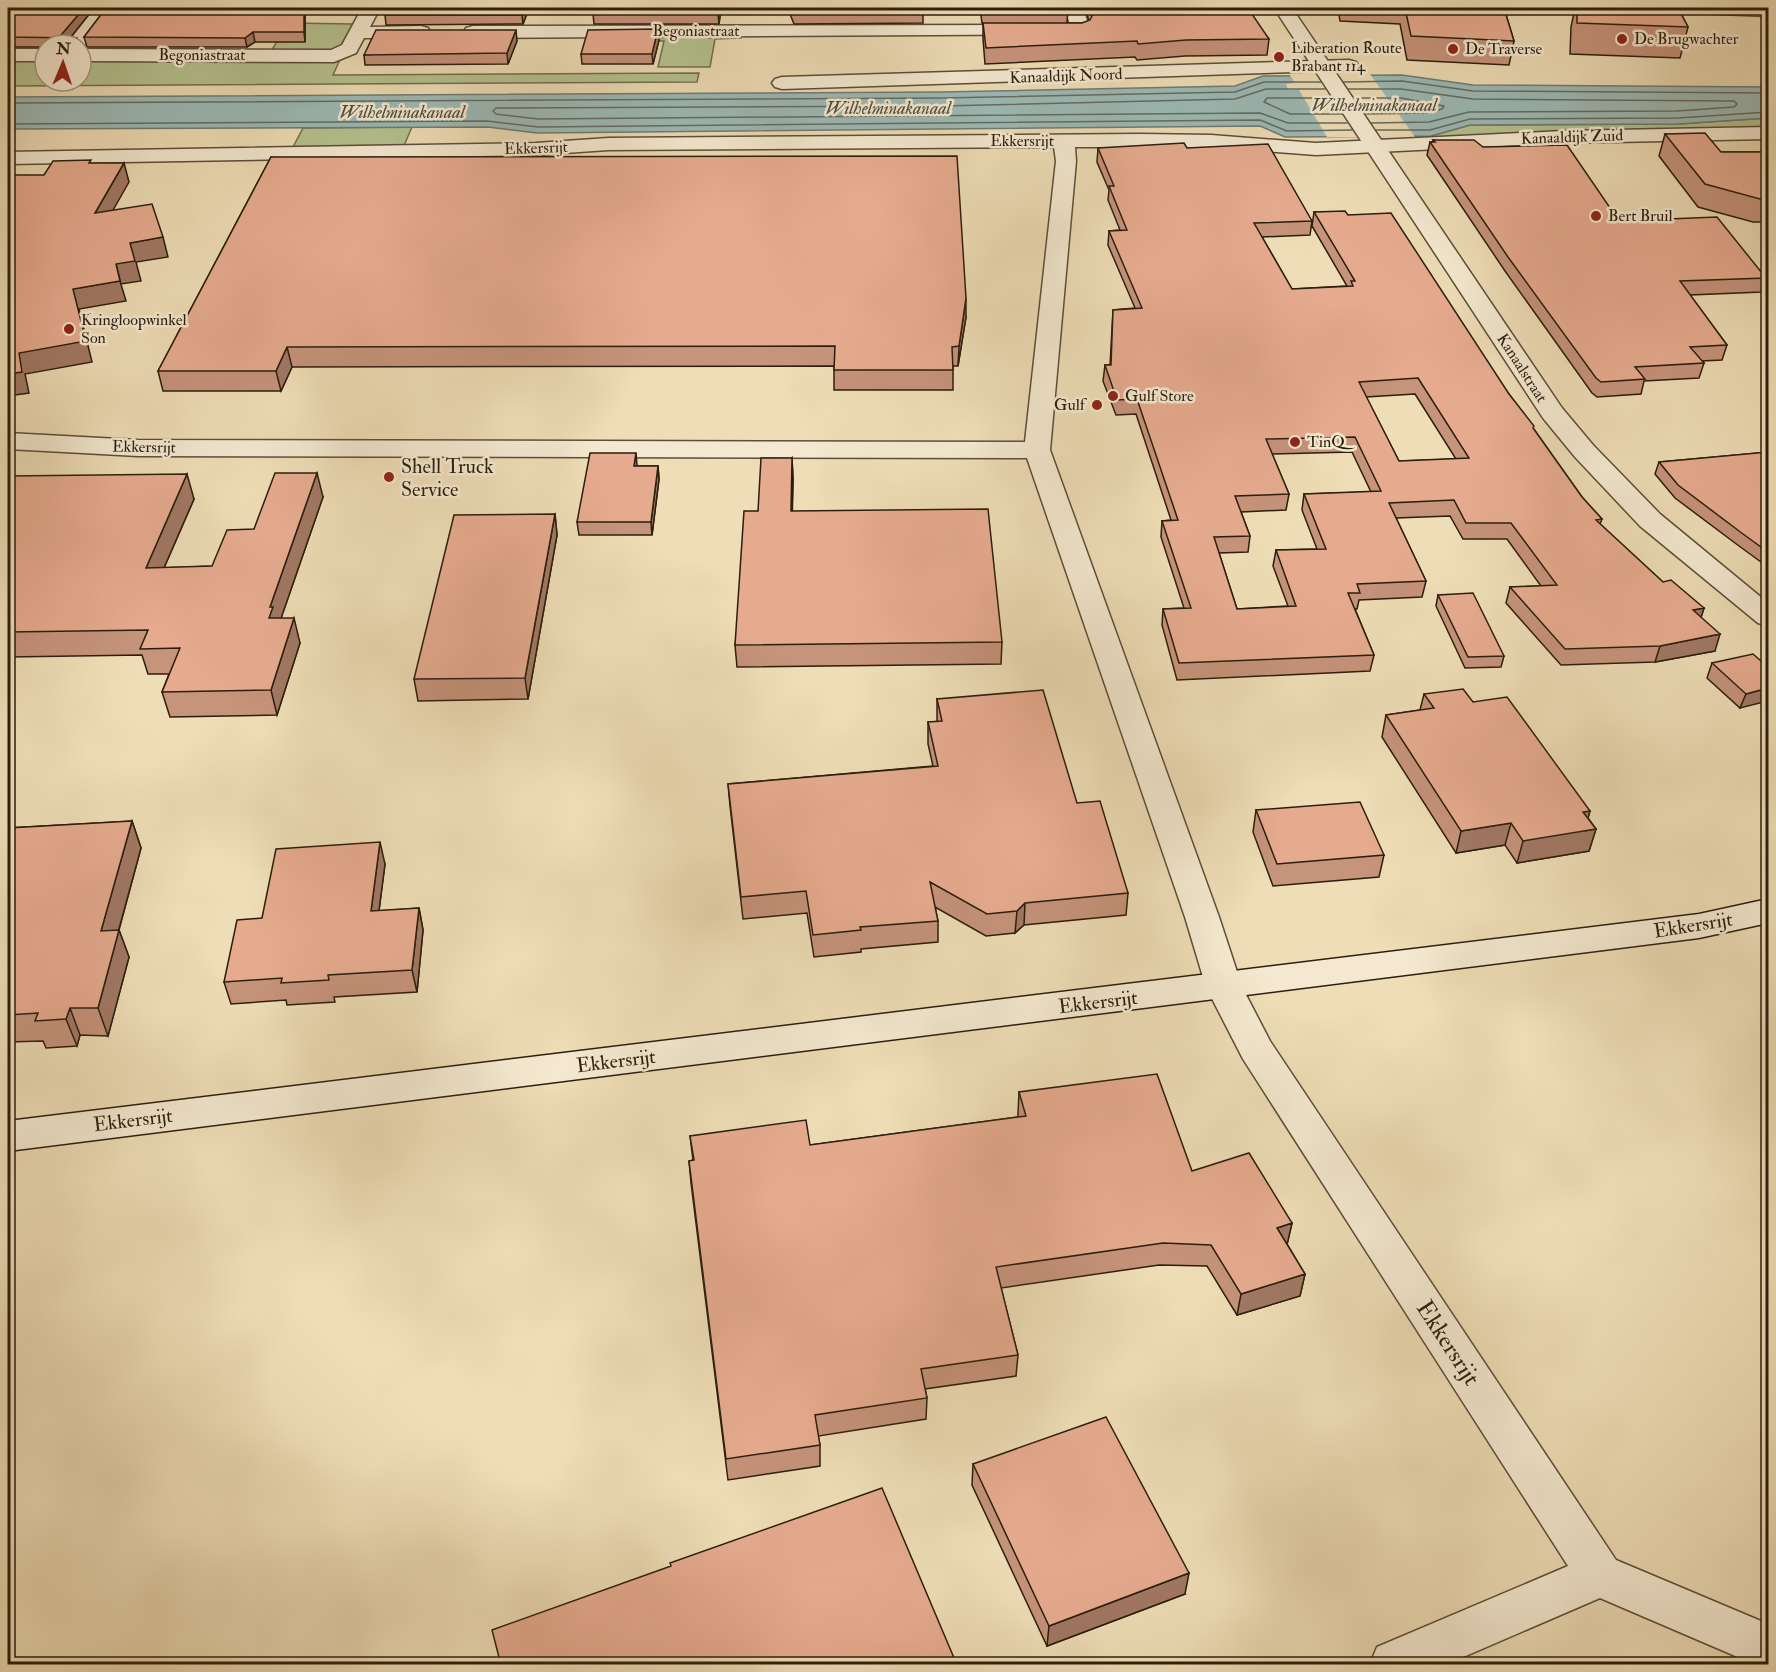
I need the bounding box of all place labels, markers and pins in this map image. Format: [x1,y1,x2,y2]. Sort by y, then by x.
place label: De Brugwachter [1634,29,1739,49]
marker: De Brugwachter [1615,32,1629,46]
place label: Liberation Route Brabant 114 [1291,38,1402,76]
place label: De Traverse [1465,39,1542,59]
marker: De Traverse [1446,42,1460,56]
marker: Liberation Route Brabant 114 [1272,50,1286,64]
place label: Bert Bruil [1608,206,1673,226]
marker: Bert Bruil [1589,209,1603,223]
place label: Kringloopwinkel Son [81,310,187,348]
marker: Kringloopwinkel Son [62,322,76,336]
place label: Gulf Store [1125,386,1194,406]
marker: Gulf Store [1106,389,1120,403]
place label: Gulf [1054,395,1088,415]
marker: Gulf [1090,398,1104,412]
place label: TinQ [1307,432,1355,452]
marker: TinQ [1288,435,1302,449]
place label: Shell Truck Service [401,454,494,502]
marker: Shell Truck Service [382,470,396,484]

